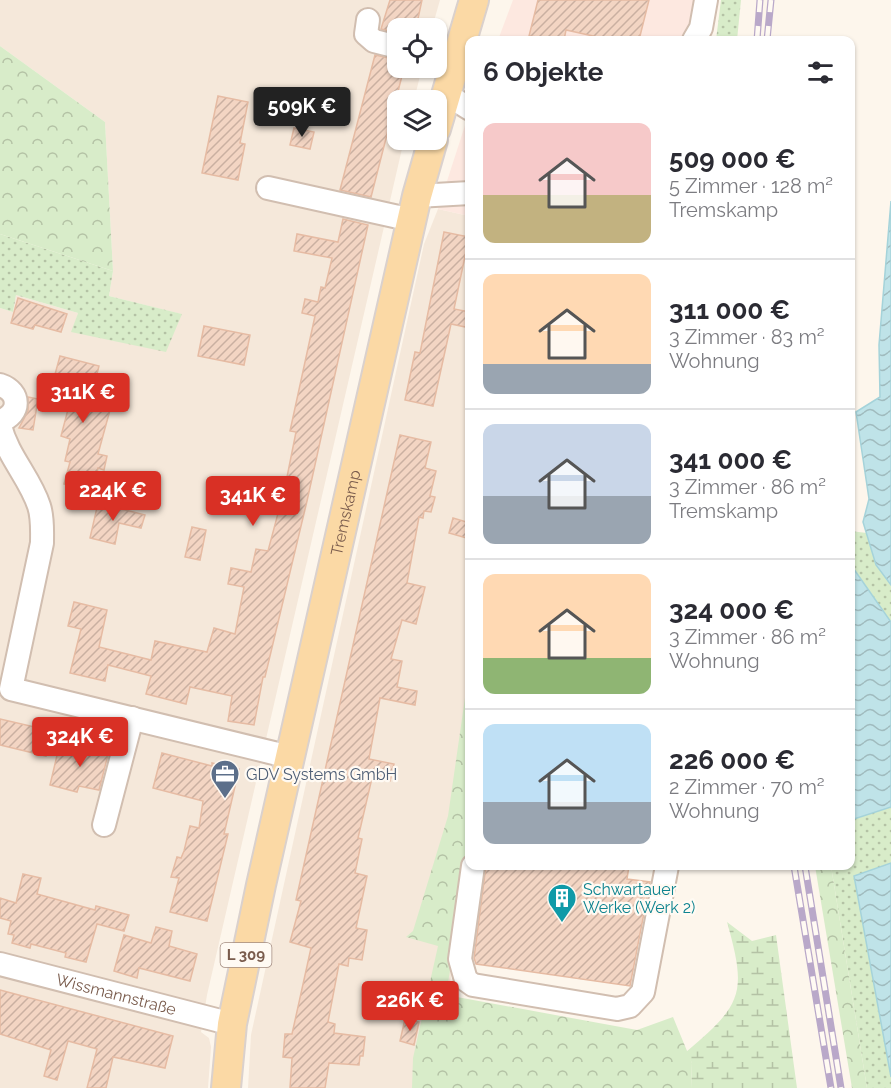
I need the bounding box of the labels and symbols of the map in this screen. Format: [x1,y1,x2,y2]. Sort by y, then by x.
pin: 509K € [253,87,351,138]
pin: 311K € [34,373,132,424]
street label: Tremskamp [326,468,364,557]
pin: 224K € [64,471,162,522]
pin: 341K € [204,476,302,527]
pin: 324K € [31,717,129,768]
office icon: GDV Systems GmbH [209,758,241,800]
place label: GDV Systems GmbH [246,765,397,784]
place label: Schwartauer Werke (Werk 2) [583,880,695,917]
building icon: Schwartauer Werke (Werk 2) [546,882,578,924]
road number: L 309 [220,943,272,967]
street label: Wissmannstraße [54,969,178,1019]
pin: 226K € [361,981,459,1032]

